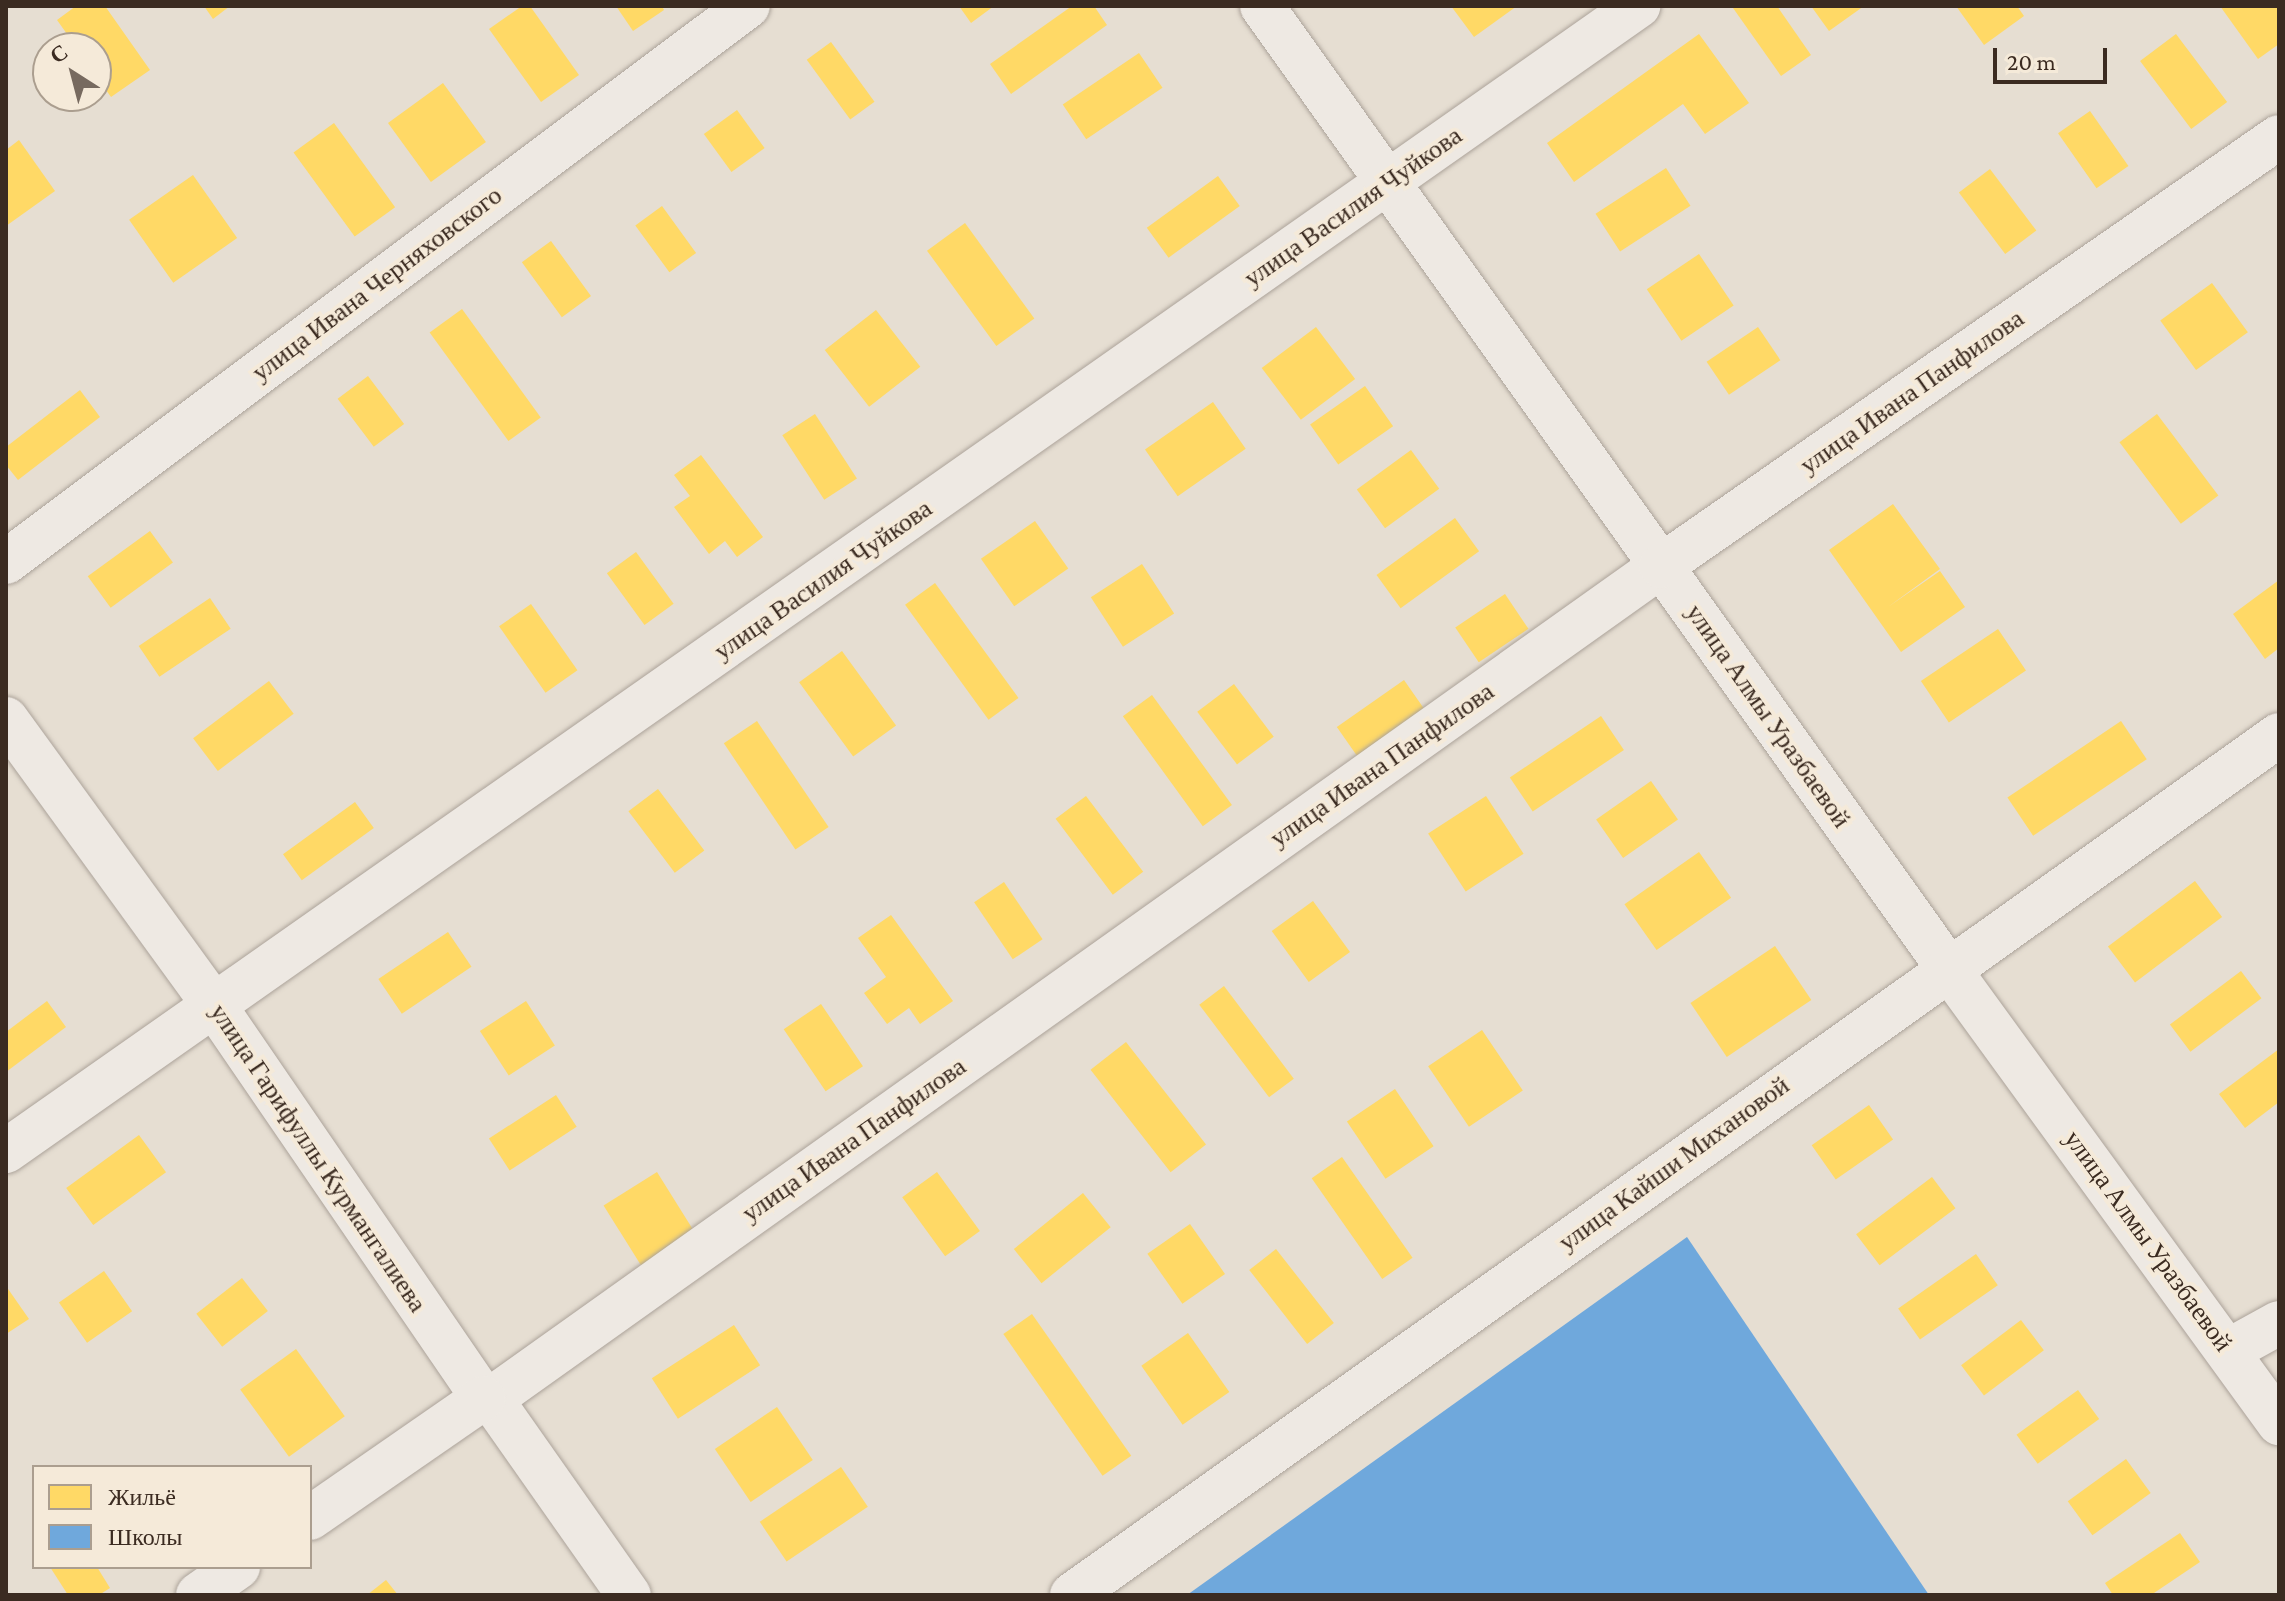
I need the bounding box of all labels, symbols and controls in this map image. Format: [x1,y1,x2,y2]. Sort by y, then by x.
north arrow [32,32,112,112]
scale bar [1997,32,2111,82]
text: С [45,39,73,69]
text: 20 m [2007,48,2056,75]
street label: улица Василия Чуйкова [1238,120,1468,294]
street label: улица Ивана Черняховского [246,180,508,388]
street label: улица Ивана Панфилова [1794,303,2030,481]
street label: улица Василия Чуйкова [708,493,938,667]
street label: улица Алмы Уразбаевой [1679,598,1857,834]
street label: улица Ивана Панфилова [1264,676,1500,854]
street label: улица Гарифуллы Курмангалиева [203,998,433,1318]
street label: улица Ивана Панфилова [736,1051,972,1229]
street label: улица Кайши Михановой [1553,1070,1795,1258]
street label: улица Алмы Уразбаевой [2057,1124,2239,1358]
legend [32,1465,312,1569]
text: Жильё [108,1483,176,1510]
text: Школы [108,1523,182,1550]

